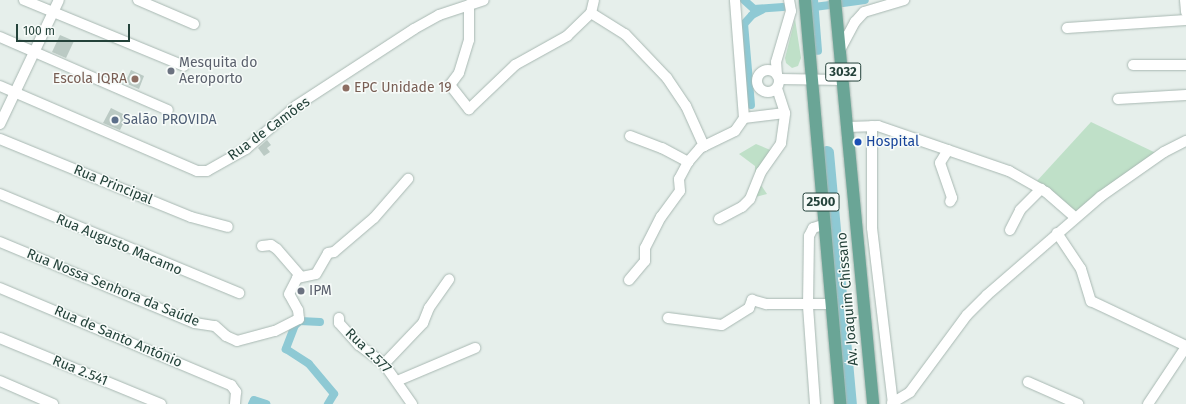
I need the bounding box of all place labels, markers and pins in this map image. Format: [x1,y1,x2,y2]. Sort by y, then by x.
place label: Mesquita do Aeroporto [179,55,257,88]
marker: Mesquita do Aeroporto [166,66,176,76]
place label: Escola IQRA [53,71,127,87]
marker: Escola IQRA [130,74,140,84]
place label: EPC Unidade 19 [354,80,452,96]
marker: EPC Unidade 19 [341,83,351,93]
place label: Salão PROVIDA [123,112,217,128]
marker: Salão PROVIDA [110,115,120,125]
place label: Hospital [866,134,919,150]
marker: Hospital [853,137,863,147]
place label: IPM [309,283,332,299]
marker: IPM [296,286,306,296]

